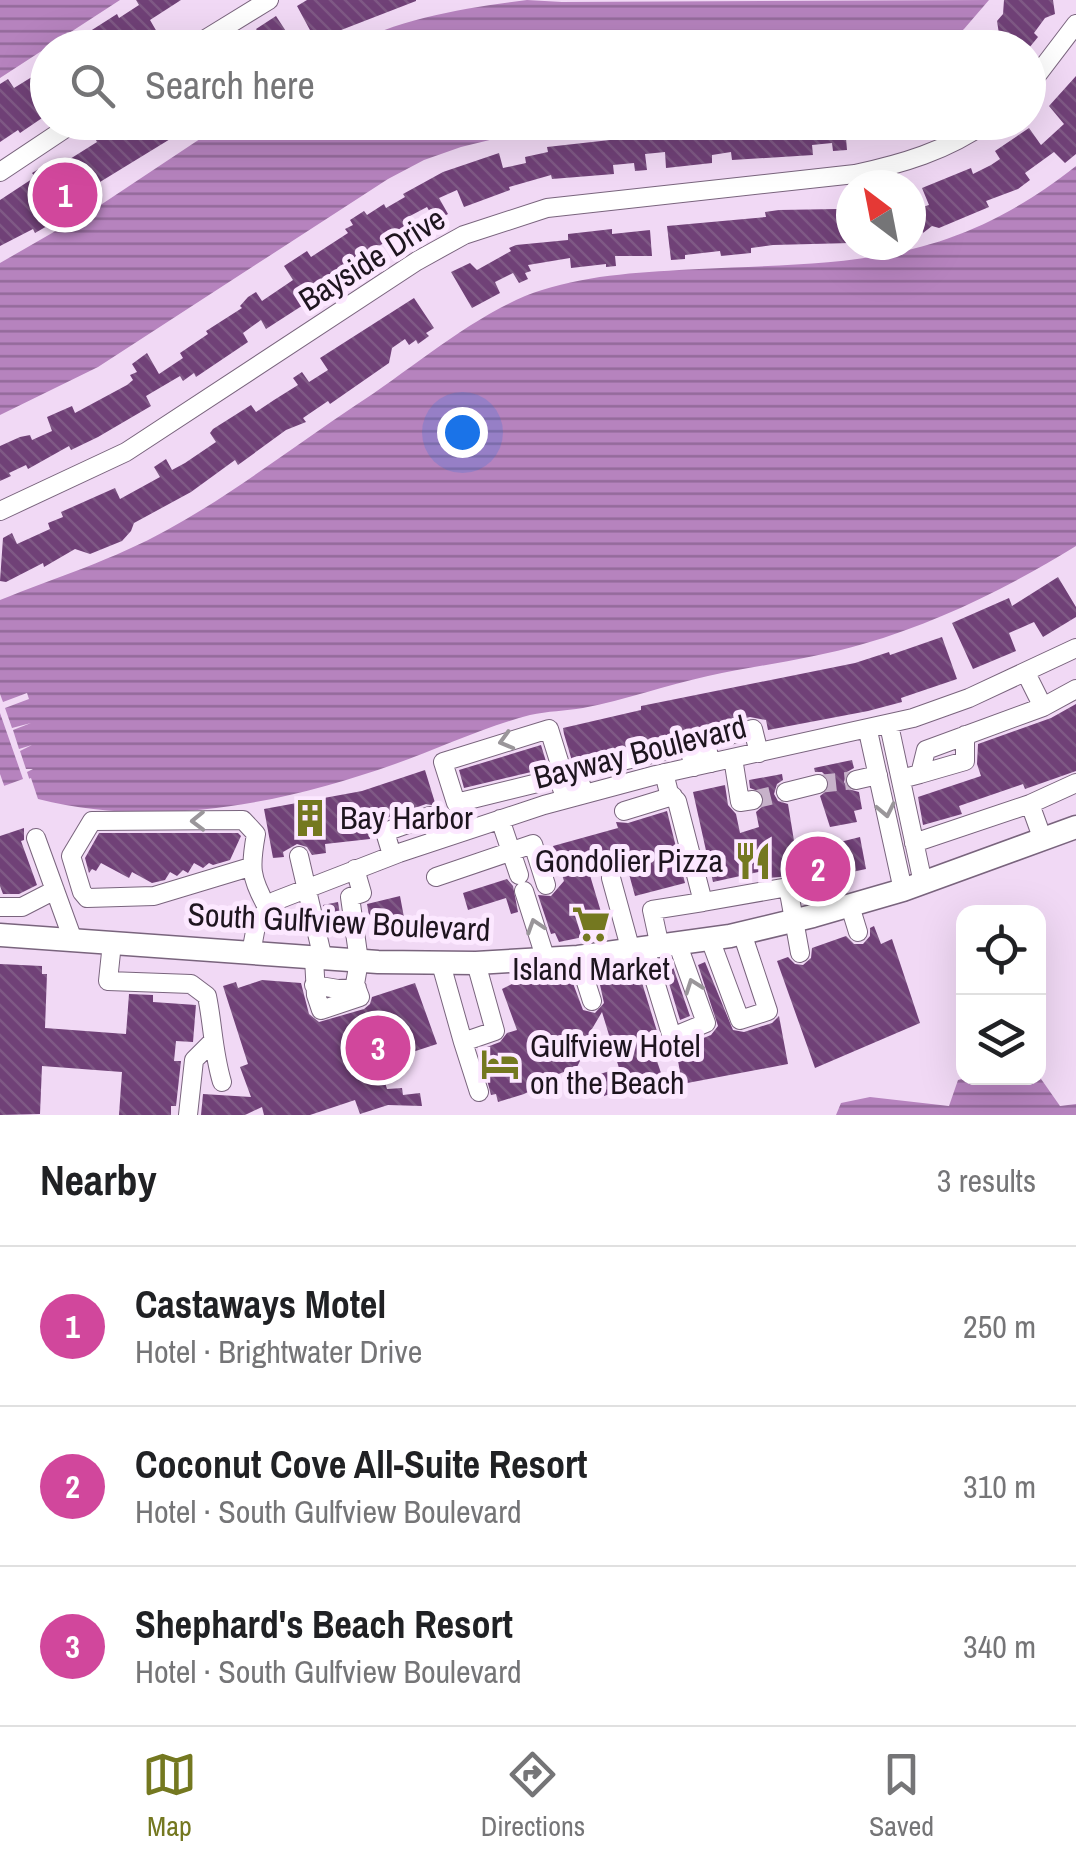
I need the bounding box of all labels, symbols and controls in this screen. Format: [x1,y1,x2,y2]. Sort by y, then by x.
search box [30,30,1046,140]
icon: search [65,58,120,113]
text: Search here [145,60,315,111]
pin: 1 [32,158,98,232]
north arrow [836,170,926,260]
street label: Bayside Drive [290,197,453,320]
your location [437,407,488,458]
street label: Bayway Boulevard [529,704,751,799]
one-way arrow [498,730,516,751]
place label: Bay Harbor [340,796,473,839]
building icon: Bay Harbor [289,797,331,839]
one-way arrow [874,801,895,818]
one-way arrow [190,810,206,831]
pin: 2 [786,832,850,906]
place label: Gondolier Pizza [535,839,723,882]
restaurant icon: Gondolier Pizza [732,840,774,882]
street label: South Gulfview Boulevard [186,892,492,951]
supermarket icon: Island Market [570,903,612,945]
map controls [956,905,1046,1085]
button: locate [956,905,1046,995]
one-way arrow [527,918,547,935]
place label: Island Market [512,947,670,990]
one-way arrow [684,978,705,995]
button: layers [956,995,1046,1085]
pin: 3 [346,1010,410,1086]
place label: Gulfview Hotel on the Beach [530,1024,701,1104]
hotel icon: Gulfview Hotel on the Beach [479,1043,521,1085]
text: Nearby [40,1152,157,1208]
text: 3 results [937,1159,1036,1202]
text: Castaways Motel [135,1279,386,1330]
text: 1 [65,1305,80,1348]
text: 250 m [963,1305,1036,1348]
text: Hotel · Brightwater Drive [135,1330,422,1373]
text: Coconut Cove All-Suite Resort [135,1439,587,1490]
text: 2 [65,1465,80,1508]
text: 310 m [963,1465,1036,1508]
text: Hotel · South Gulfview Boulevard [135,1490,522,1533]
text: Shephard's Beach Resort [135,1599,513,1650]
text: 3 [65,1625,80,1668]
text: 340 m [963,1625,1036,1668]
text: Hotel · South Gulfview Boulevard [135,1650,522,1693]
tab: Map [142,1747,197,1845]
tab: Directions [481,1747,585,1845]
tab: Saved [869,1747,934,1845]

